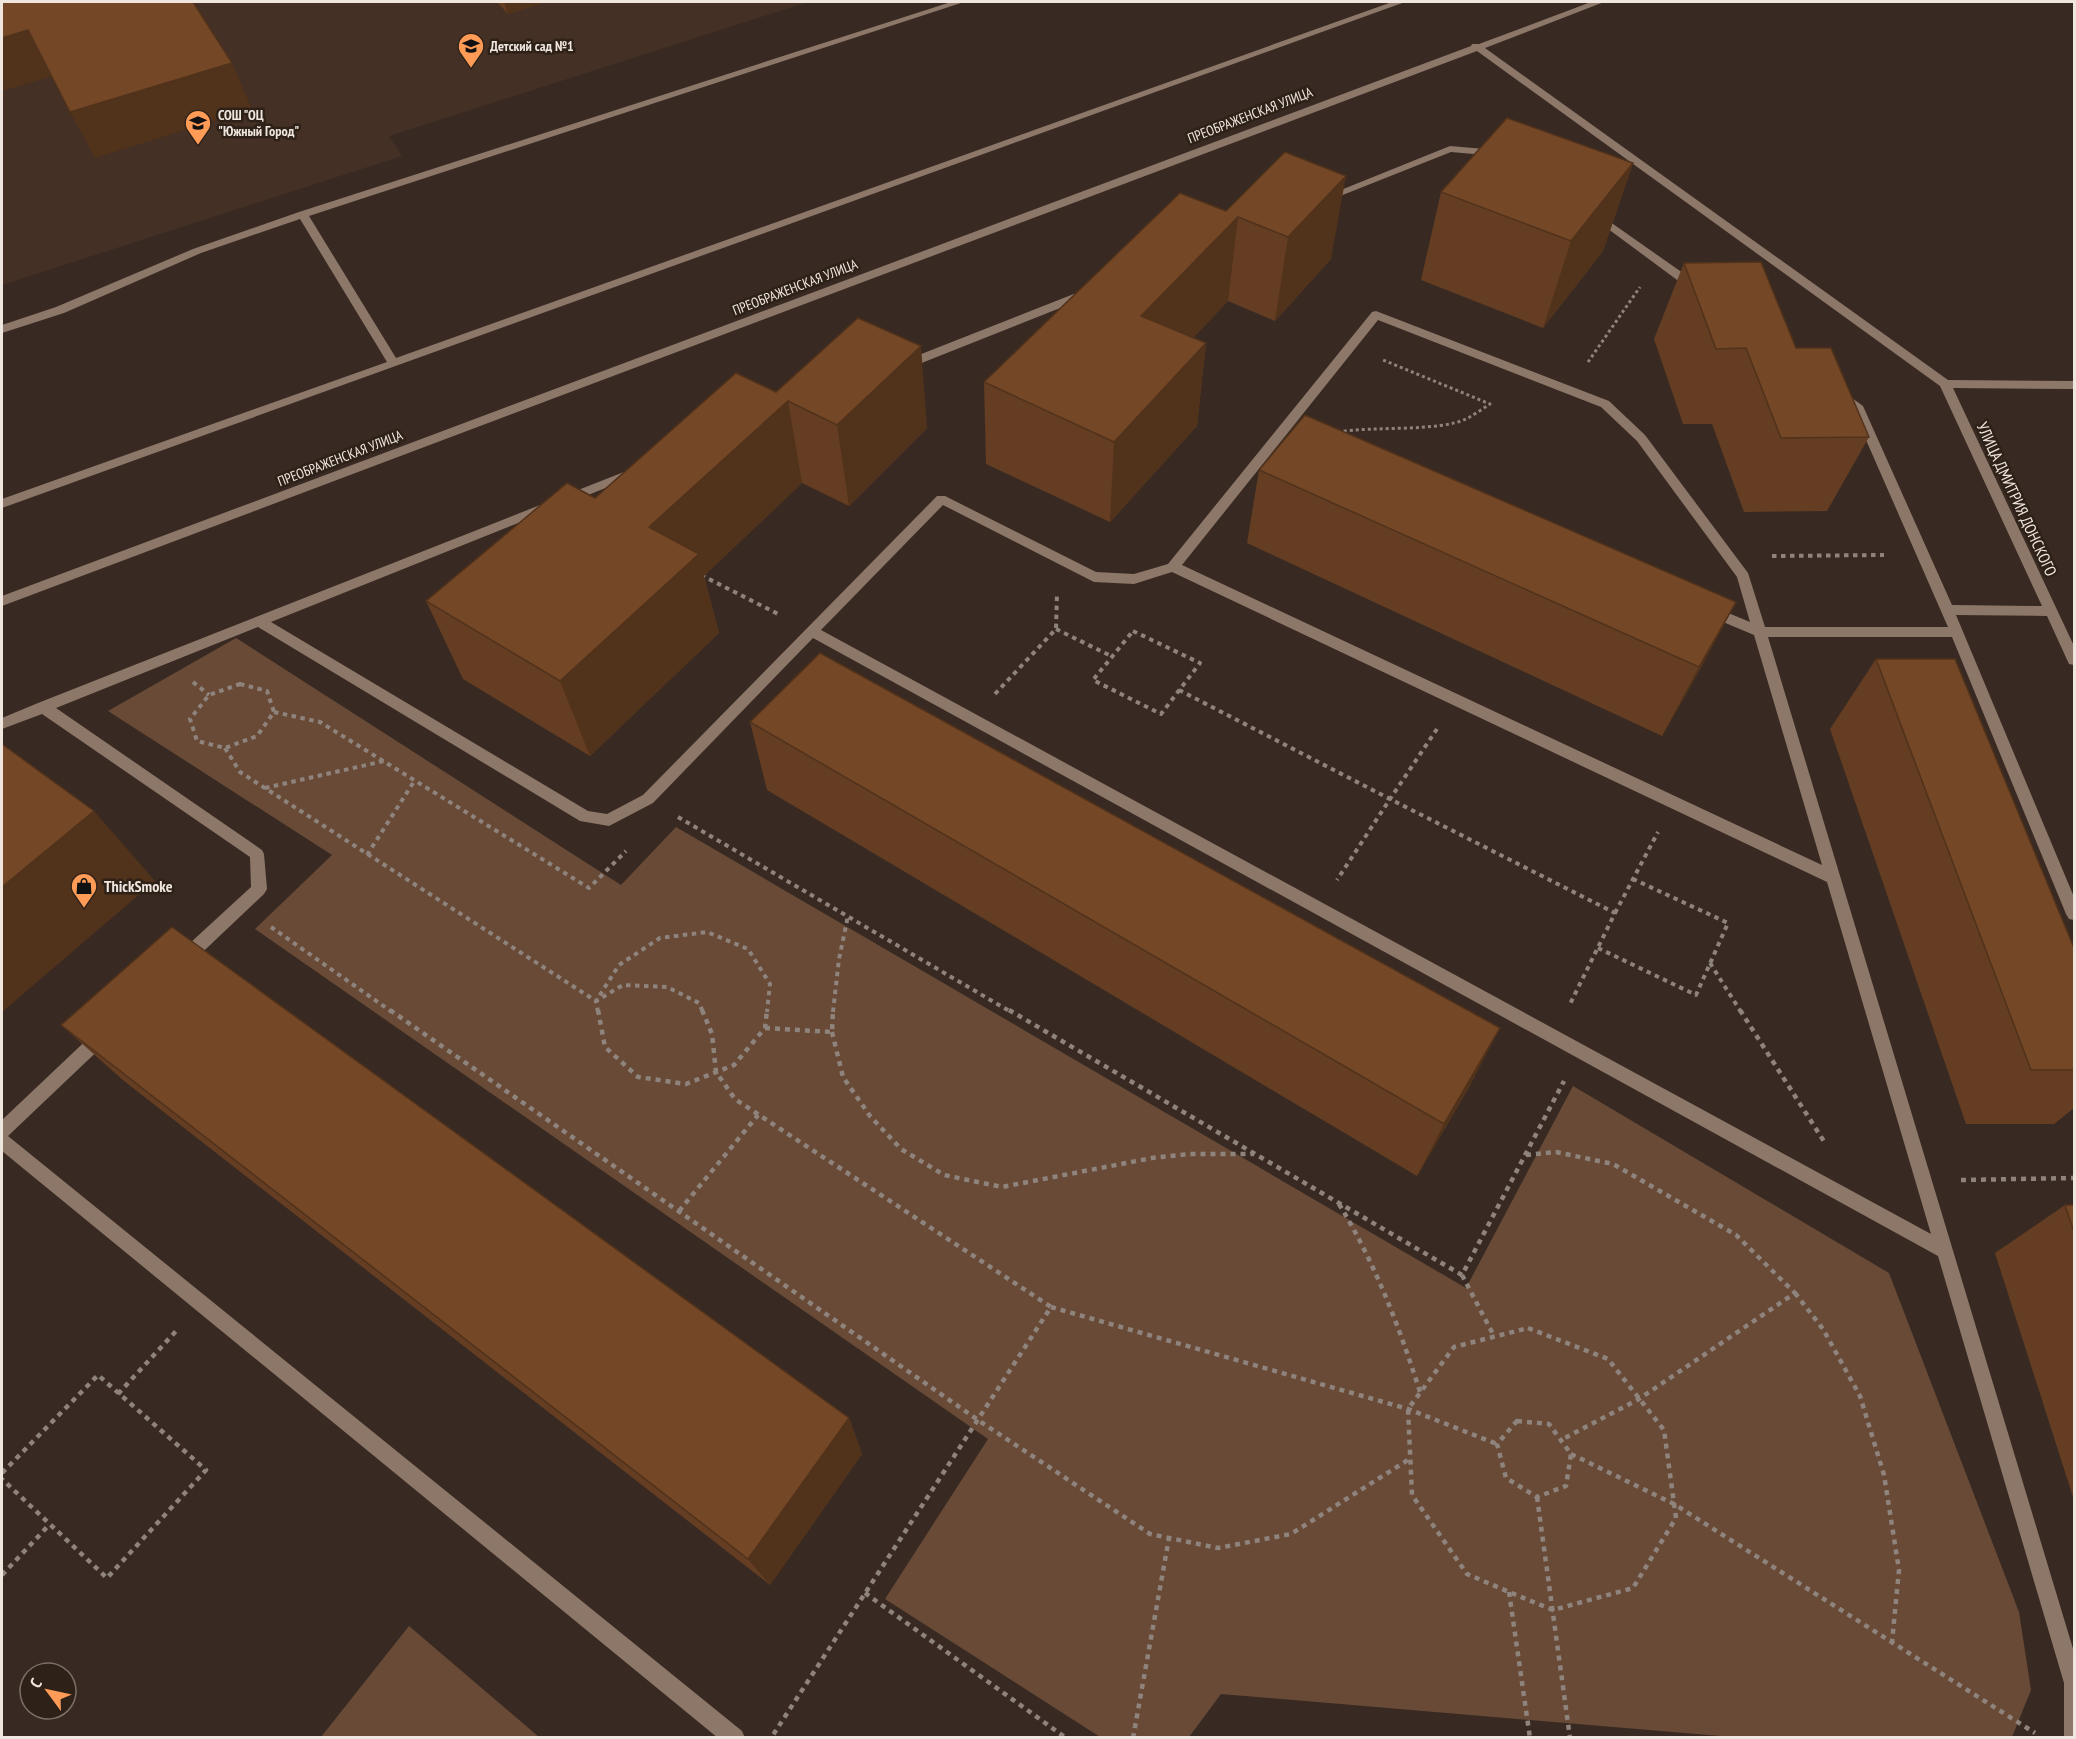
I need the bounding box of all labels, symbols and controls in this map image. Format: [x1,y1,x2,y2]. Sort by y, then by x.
school or university icon: Детский сад №1 [456,31,486,69]
place label: Детский сад №1 [490,37,574,55]
street label: ПРЕОБРАЖЕНСКАЯ УЛИЦА [1185,83,1315,147]
place label: СОШ "ОЦ "Южный Город" [218,106,299,140]
school or university icon: СОШ "ОЦ "Южный Город" [183,108,213,146]
street label: ПРЕОБРАЖЕНСКАЯ УЛИЦА [730,255,860,319]
street label: УЛИЦА ДМИТРИЯ ДОНСКОГО [1973,419,2062,579]
street label: ПРЕОБРАЖЕНСКАЯ УЛИЦА [275,426,405,490]
shop icon: ThickSmoke [69,871,99,909]
place label: ThickSmoke [104,876,173,896]
north arrow [18,1661,78,1721]
text: С [25,1674,46,1691]

